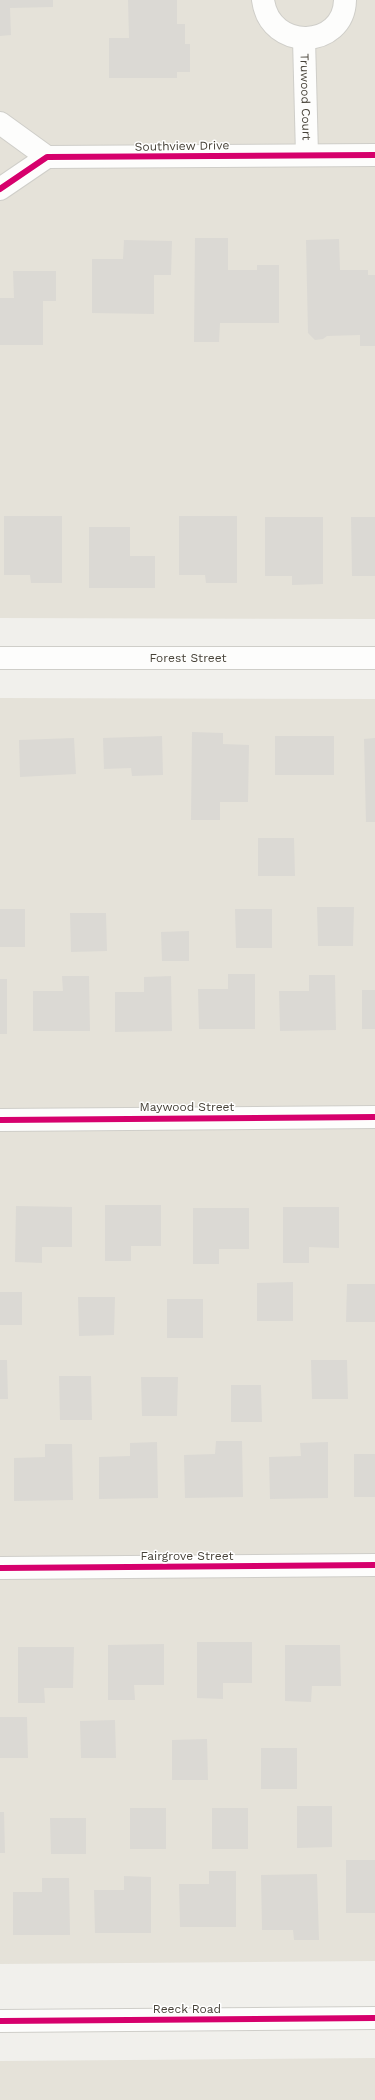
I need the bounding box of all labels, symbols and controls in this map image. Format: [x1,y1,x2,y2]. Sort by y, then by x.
street label: Truwood Court [297,53,314,141]
street label: Southview Drive [135,138,229,154]
street label: Forest Street [149,651,227,665]
street label: Maywood Street [140,1100,234,1114]
street label: Fairgrove Street [141,1549,233,1563]
street label: Reeck Road [153,2002,221,2016]

